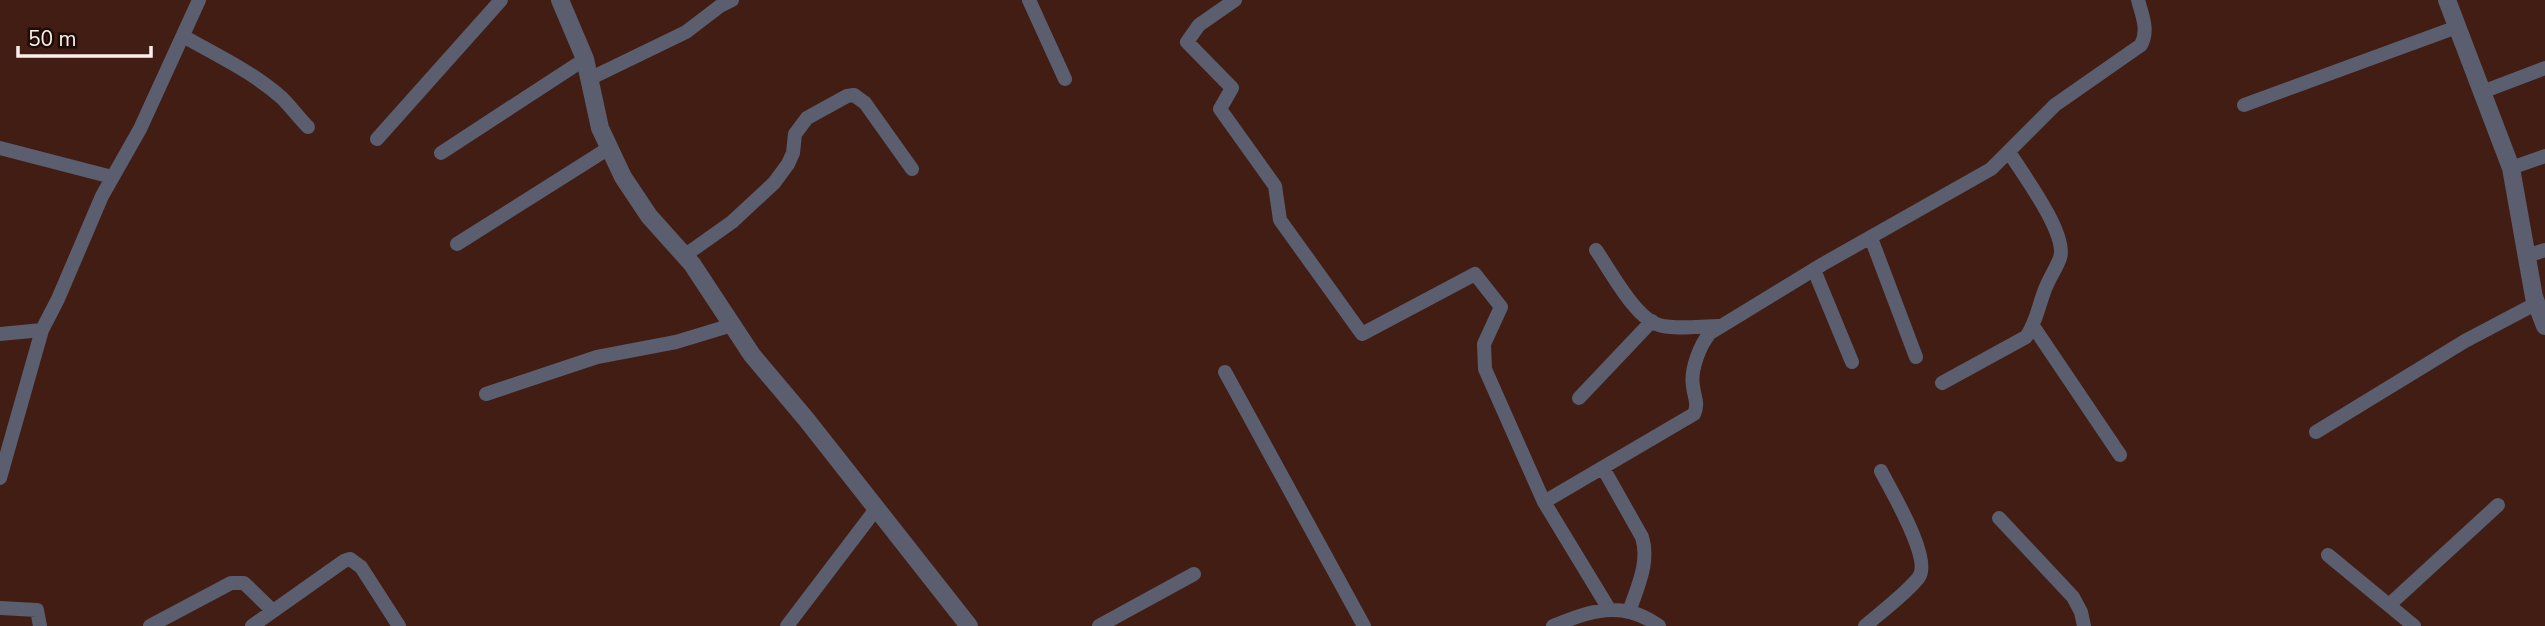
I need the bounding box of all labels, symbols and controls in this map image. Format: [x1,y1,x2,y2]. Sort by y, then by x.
scale bar [18,14,150,58]
text: 50 m [28,25,77,53]

